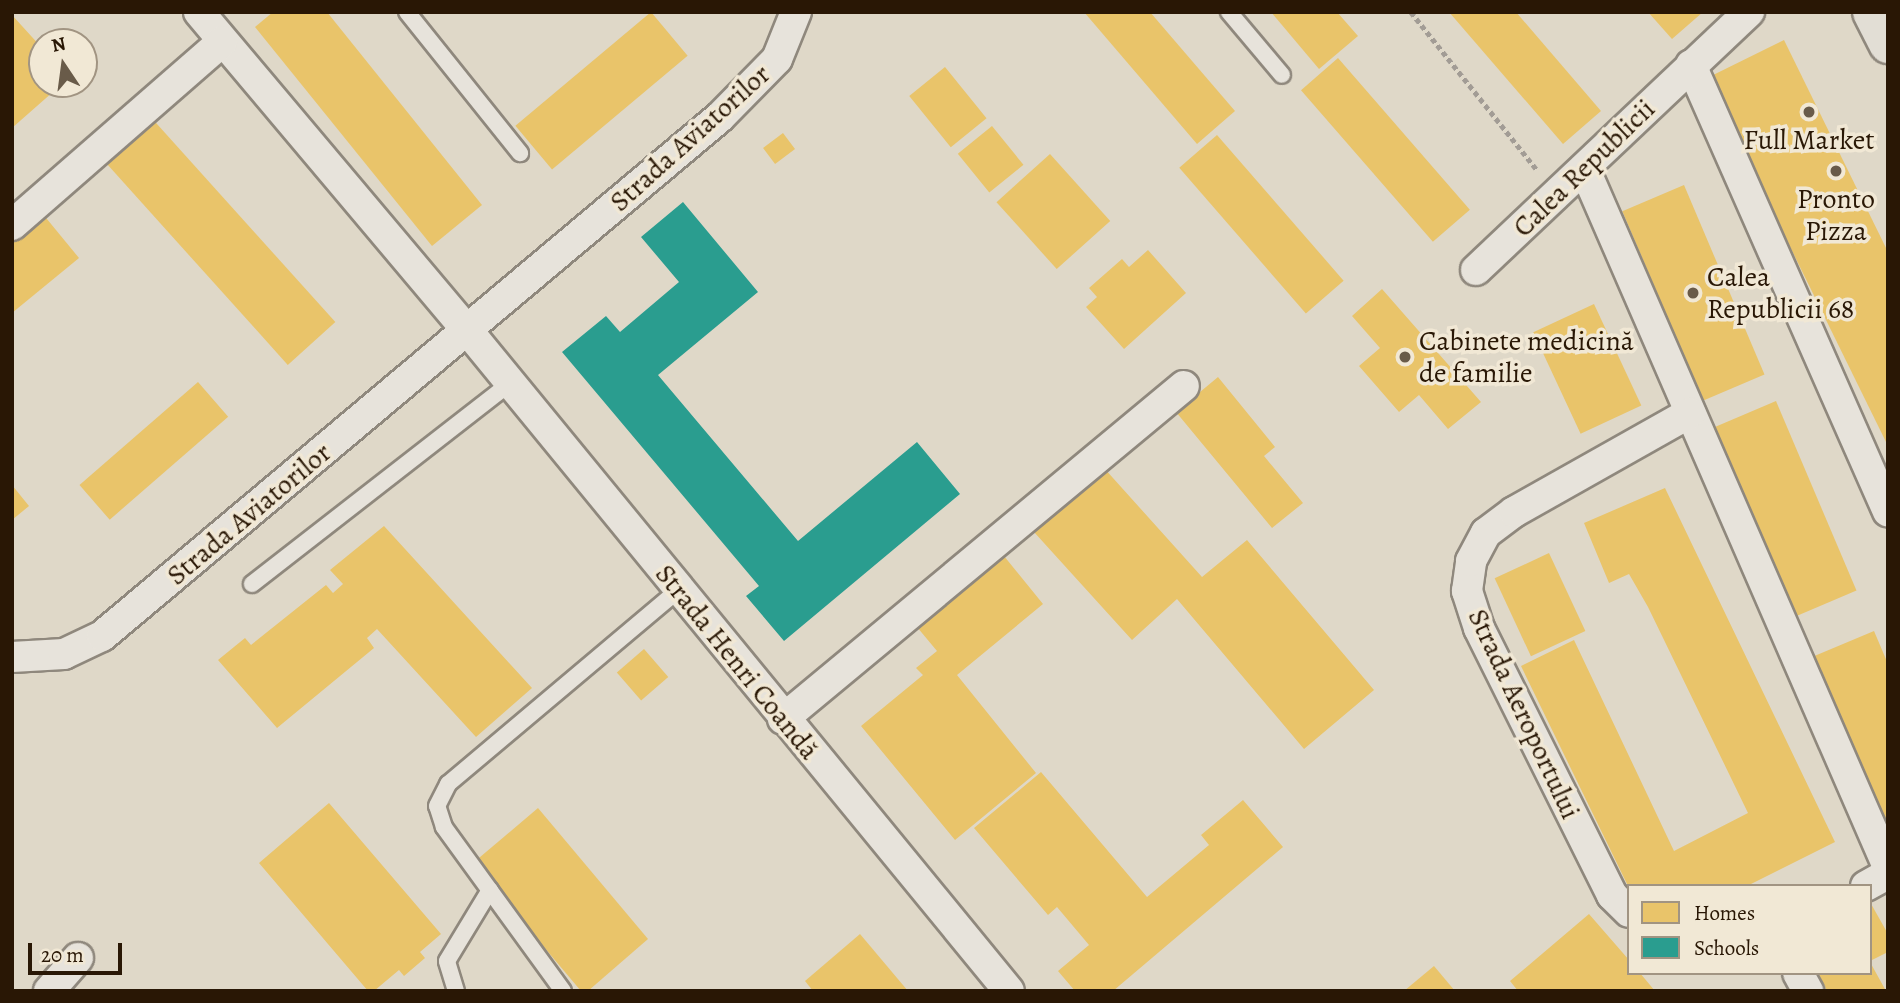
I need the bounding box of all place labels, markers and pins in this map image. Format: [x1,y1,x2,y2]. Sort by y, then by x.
marker: Full Market [1801,104,1817,120]
place label: Full Market [1743,123,1875,157]
marker: Pronto Pizza [1828,163,1844,179]
place label: Pronto Pizza [1797,182,1875,248]
place label: Calea Republicii 68 [1707,260,1854,326]
marker: Calea Republicii 68 [1685,285,1701,301]
place label: Cabinete medicină de familie [1419,324,1634,390]
marker: Cabinete medicină de familie [1397,349,1413,365]

